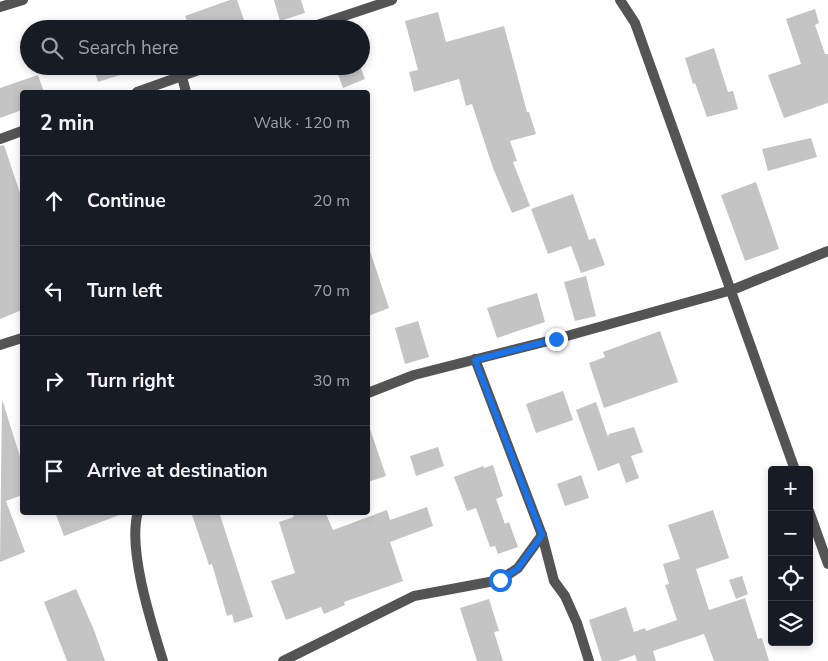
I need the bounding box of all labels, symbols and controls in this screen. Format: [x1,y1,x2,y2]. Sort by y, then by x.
search box [20,20,370,75]
icon: search [38,34,66,62]
text: Search here [78,35,179,61]
text: 2 min [40,109,94,137]
text: Walk · 120 m [254,112,350,134]
icon: ahead [40,187,68,215]
text: Continue [87,188,166,214]
text: 20 m [313,190,350,212]
icon: left [40,277,68,305]
text: Turn left [87,278,162,304]
text: 70 m [313,280,350,302]
route end [545,328,568,351]
icon: right [40,367,68,395]
text: Turn right [87,368,174,394]
text: 30 m [313,370,350,392]
icon: arrive [40,457,68,485]
text: Arrive at destination [87,458,268,484]
map controls [768,466,813,646]
button: + [768,466,813,511]
button: − [768,511,813,556]
button: locate [768,556,813,601]
route start [489,569,512,592]
button: layers [768,601,813,646]

